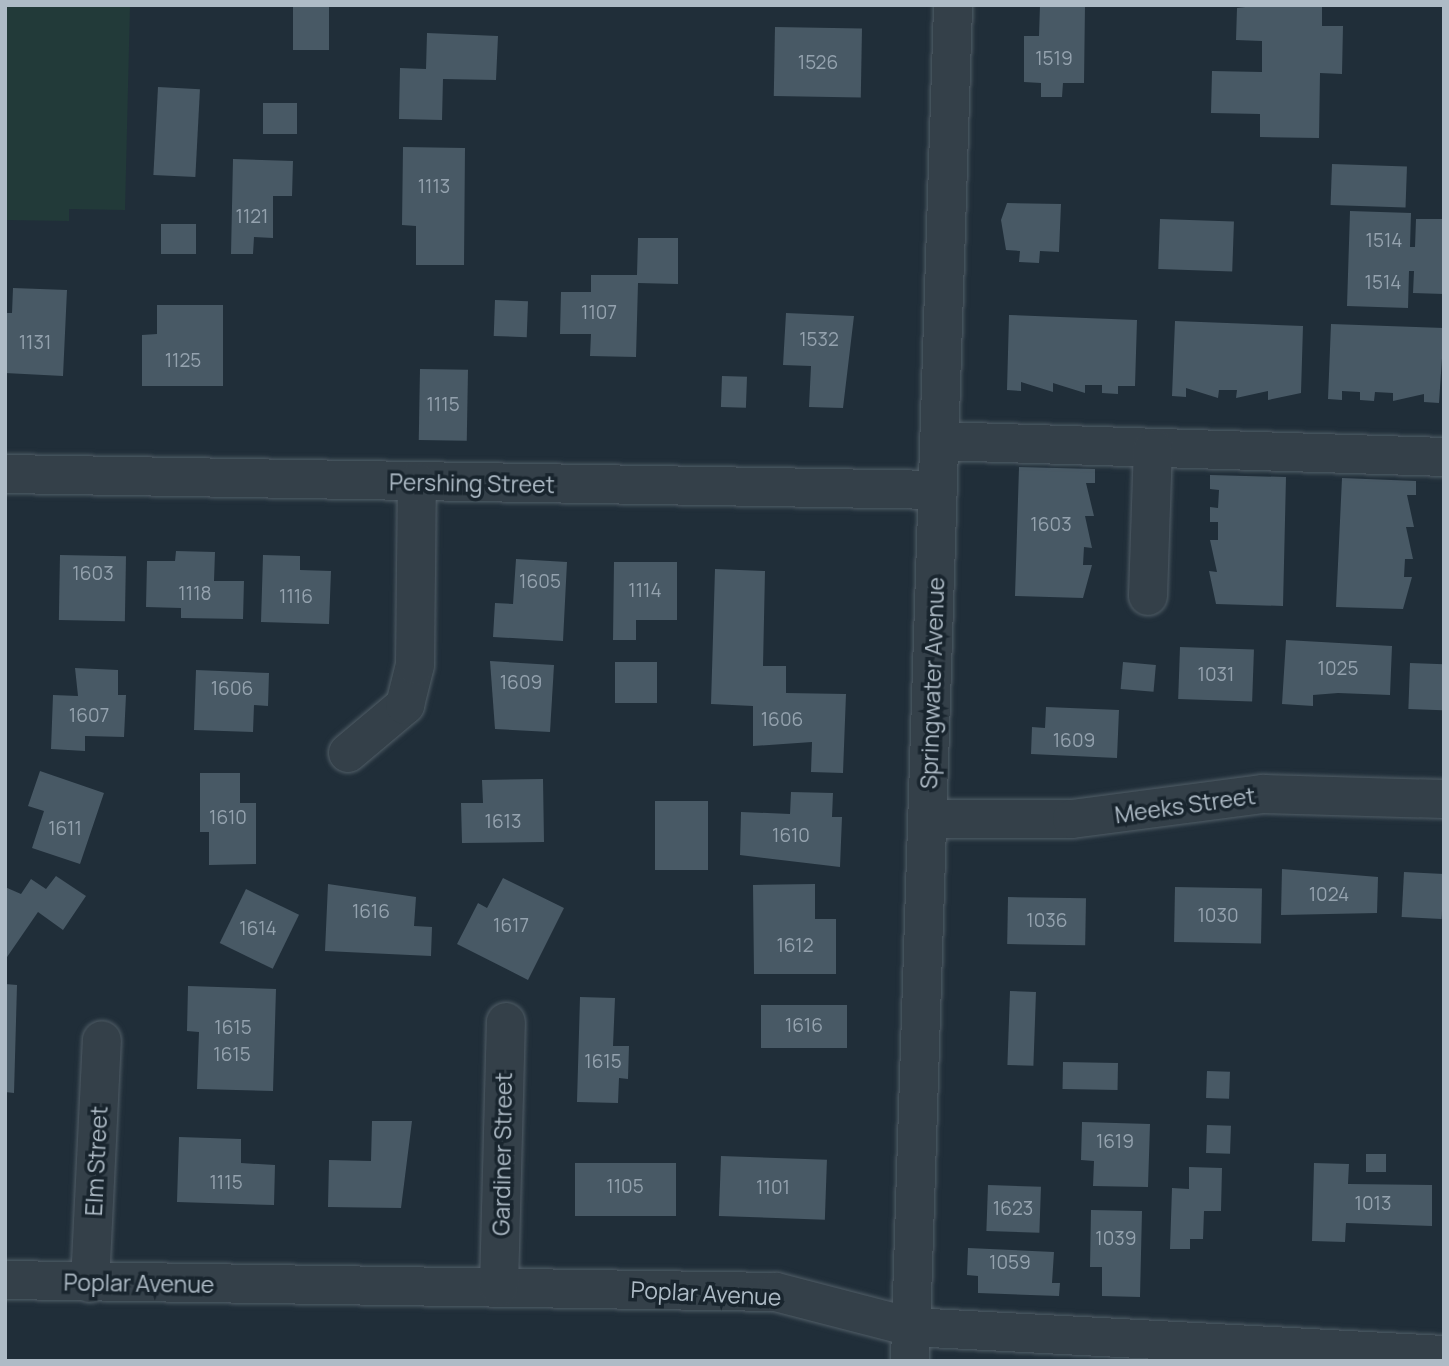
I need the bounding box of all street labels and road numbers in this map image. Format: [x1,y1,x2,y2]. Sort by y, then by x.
street label: Pershing Street [389,468,555,498]
street label: Springwater Avenue [915,576,949,790]
street label: Meeks Street [1113,781,1257,829]
street label: Gardiner Street [487,1072,517,1236]
street label: Elm Street [79,1105,113,1217]
street label: Poplar Avenue [63,1268,215,1298]
street label: Poplar Avenue [630,1275,782,1311]

